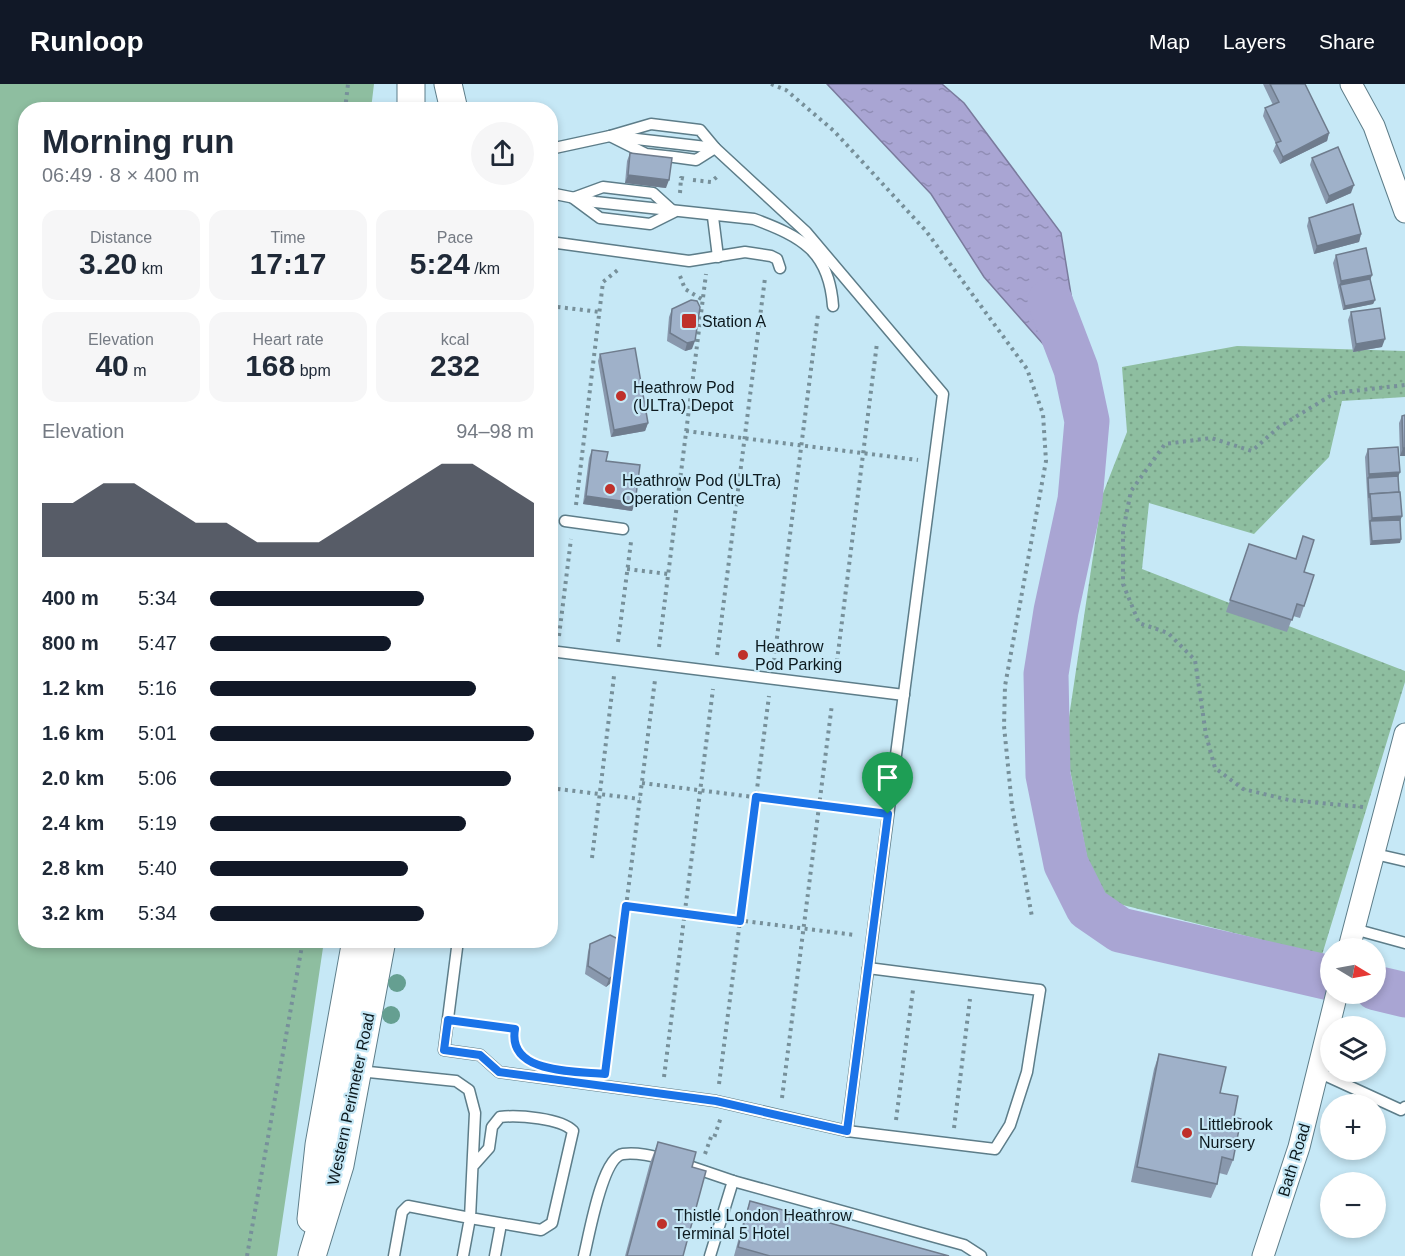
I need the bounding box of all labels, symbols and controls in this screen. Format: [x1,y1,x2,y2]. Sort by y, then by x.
text: Runloop [30,26,144,57]
text: Map [1149,30,1190,53]
text: Layers [1223,30,1286,53]
text: Share [1319,30,1375,53]
button: share [471,122,534,185]
text: Morning run [42,123,234,160]
text: 06:49 · 8 × 400 m [42,164,199,186]
text: Distance [90,229,152,246]
text: Time [271,229,305,246]
text: Pace [437,229,473,246]
text: 3.20 [79,247,137,280]
text: 17:17 [250,247,326,280]
text: 5:24 [410,247,470,280]
text: km [137,260,163,277]
text: /km [470,260,500,277]
marker: Station A [680,312,698,330]
place label: Station A [702,313,766,330]
text: Elevation [88,331,154,348]
text: Heart rate [252,331,324,348]
text: kcal [441,331,469,348]
text: 40 [95,349,129,382]
text: 168 [245,349,295,382]
text: 232 [430,349,480,382]
text: m [129,362,147,379]
text: bpm [295,362,331,379]
place label: Heathrow Pod (ULTra) Depot [633,379,734,414]
marker: Heathrow Pod (ULTra) Depot [614,389,628,403]
text: Elevation [42,420,124,442]
text: 94–98 m [456,420,534,442]
place label: Heathrow Pod (ULTra) Operation Centre [622,472,781,507]
marker: Heathrow Pod (ULTra) Operation Centre [603,482,617,496]
text: 400 m [42,587,99,609]
text: 5:34 [138,587,177,609]
text: 800 m [42,632,99,654]
text: 5:47 [138,632,177,654]
place label: Heathrow Pod Parking [755,638,842,673]
marker: Heathrow Pod Parking [736,648,750,662]
text: 1.2 km [42,677,104,699]
text: 5:16 [138,677,177,699]
text: 1.6 km [42,722,104,744]
text: 5:01 [138,722,177,744]
pin [862,752,913,814]
icon: arrive [871,761,904,794]
text: 2.0 km [42,767,104,789]
text: 5:06 [138,767,177,789]
text: 2.4 km [42,812,104,834]
text: 5:19 [138,812,177,834]
text: 2.8 km [42,857,104,879]
text: 5:40 [138,857,177,879]
text: 3.2 km [42,902,104,924]
text: 5:34 [138,902,177,924]
north arrow [1320,938,1386,1004]
map controls [1320,938,1386,1238]
street label: Western Perimeter Road [324,1011,378,1187]
button: layers [1320,1016,1386,1082]
button: + [1320,1094,1386,1160]
place label: Littlebrook Nursery [1199,1116,1274,1151]
street label: Bath Road [1275,1121,1313,1199]
marker: Littlebrook Nursery [1180,1126,1194,1140]
button: − [1320,1172,1386,1238]
place label: Thistle London Heathrow Terminal 5 Hotel [674,1207,852,1242]
marker: Thistle London Heathrow Terminal 5 Hotel [655,1217,669,1231]

